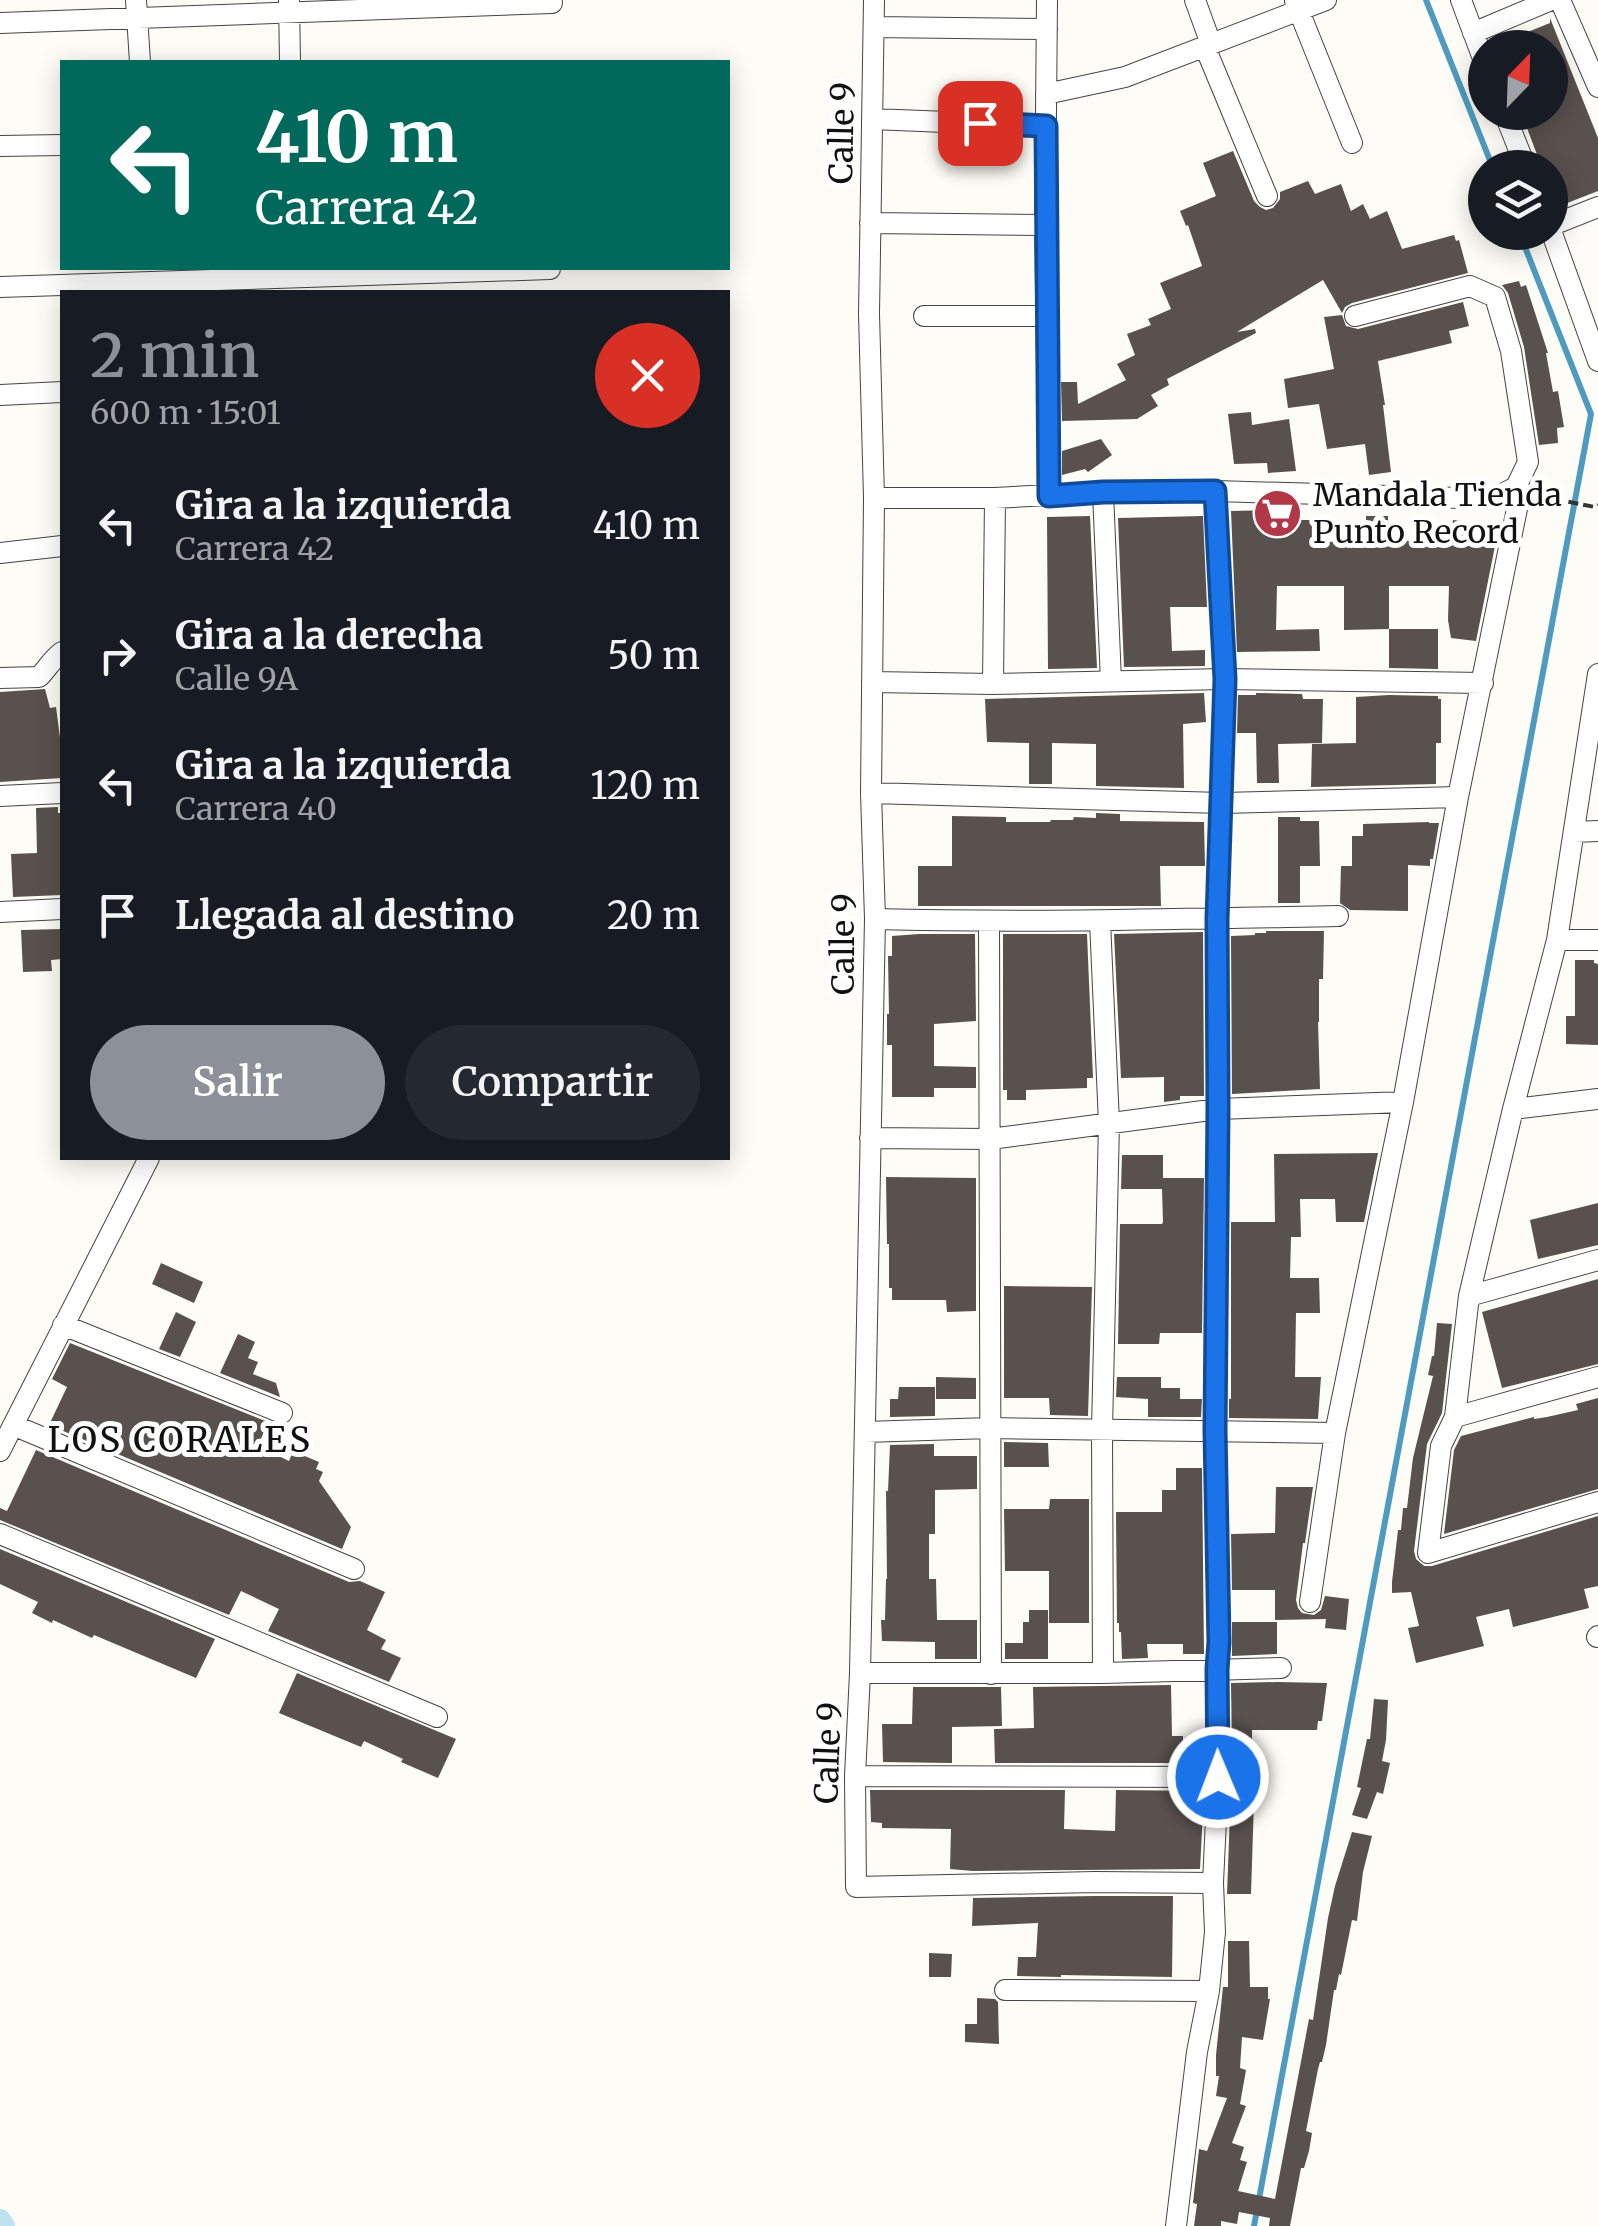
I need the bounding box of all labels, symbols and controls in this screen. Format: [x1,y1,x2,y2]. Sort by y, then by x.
north arrow [1468,30,1568,130]
map controls [1468,30,1568,250]
pin [938,81,1023,166]
street label: Calle 9 [821,82,863,184]
text: 410 m [255,93,458,181]
icon: arrive [953,96,1008,151]
icon: left [90,100,220,230]
button: layers [1468,150,1568,250]
text: Carrera 42 [255,180,479,236]
text: 2 min [90,318,259,393]
button: close [595,323,700,428]
text: 600 m · 15:01 [90,393,281,433]
place label: Mandala Tienda Punto Record [1313,475,1562,552]
text: Gira a la izquierda [175,482,511,529]
supermarket icon: Mandala Tienda Punto Record [1252,487,1304,539]
icon: left [90,498,145,553]
text: 410 m [593,502,700,549]
text: Carrera 42 [175,529,334,569]
text: Gira a la derecha [175,612,483,659]
icon: right [90,628,145,683]
text: 50 m [607,632,700,679]
text: Calle 9A [175,659,298,699]
text: Gira a la izquierda [175,742,511,789]
icon: left [90,758,145,813]
text: 120 m [590,762,700,809]
text: Carrera 40 [175,789,337,829]
icon: arrive [90,888,145,943]
text: Llegada al destino [175,892,514,939]
text: 20 m [607,892,700,939]
street label: Calle 9 [823,893,863,995]
button: Salir [90,1025,385,1140]
button: Compartir [405,1025,700,1140]
district label: LOS CORALES [47,1418,313,1462]
street label: Calle 9 [806,1701,850,1805]
position arrow [1166,1725,1270,1829]

